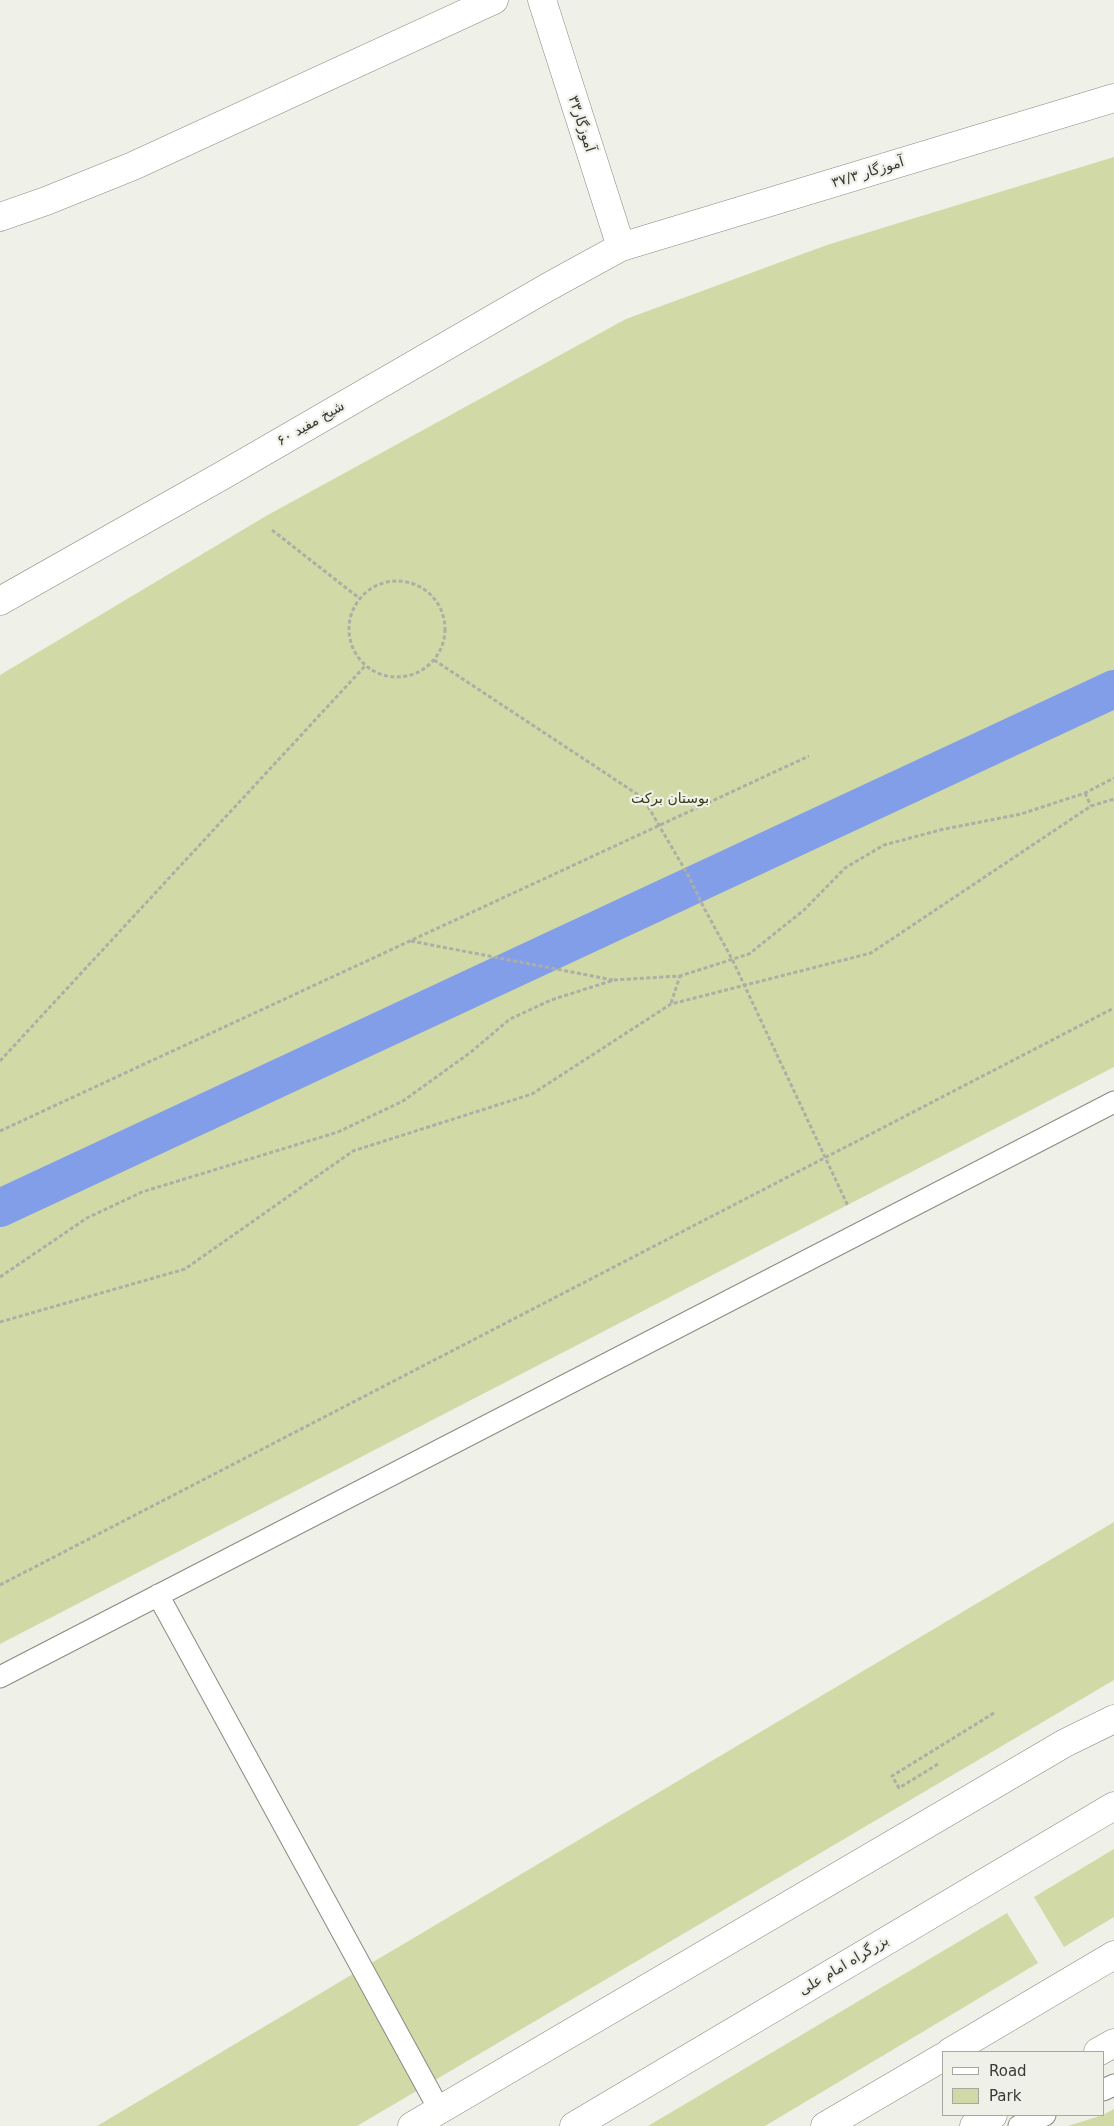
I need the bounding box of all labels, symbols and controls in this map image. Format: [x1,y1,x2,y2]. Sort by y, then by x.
street label: آموزگار۳۳ [564,94,598,154]
street label: آموزگار ۳۷/۳ [830,154,906,192]
street label: شیخ مفید ۶۰ [274,398,348,450]
park label: بوستان برکت [631,791,709,807]
street label: بزرگراه امام علی [796,1933,892,1999]
legend [942,2051,1104,2116]
text: Road [989,2062,1027,2080]
text: Park [989,2087,1021,2105]

